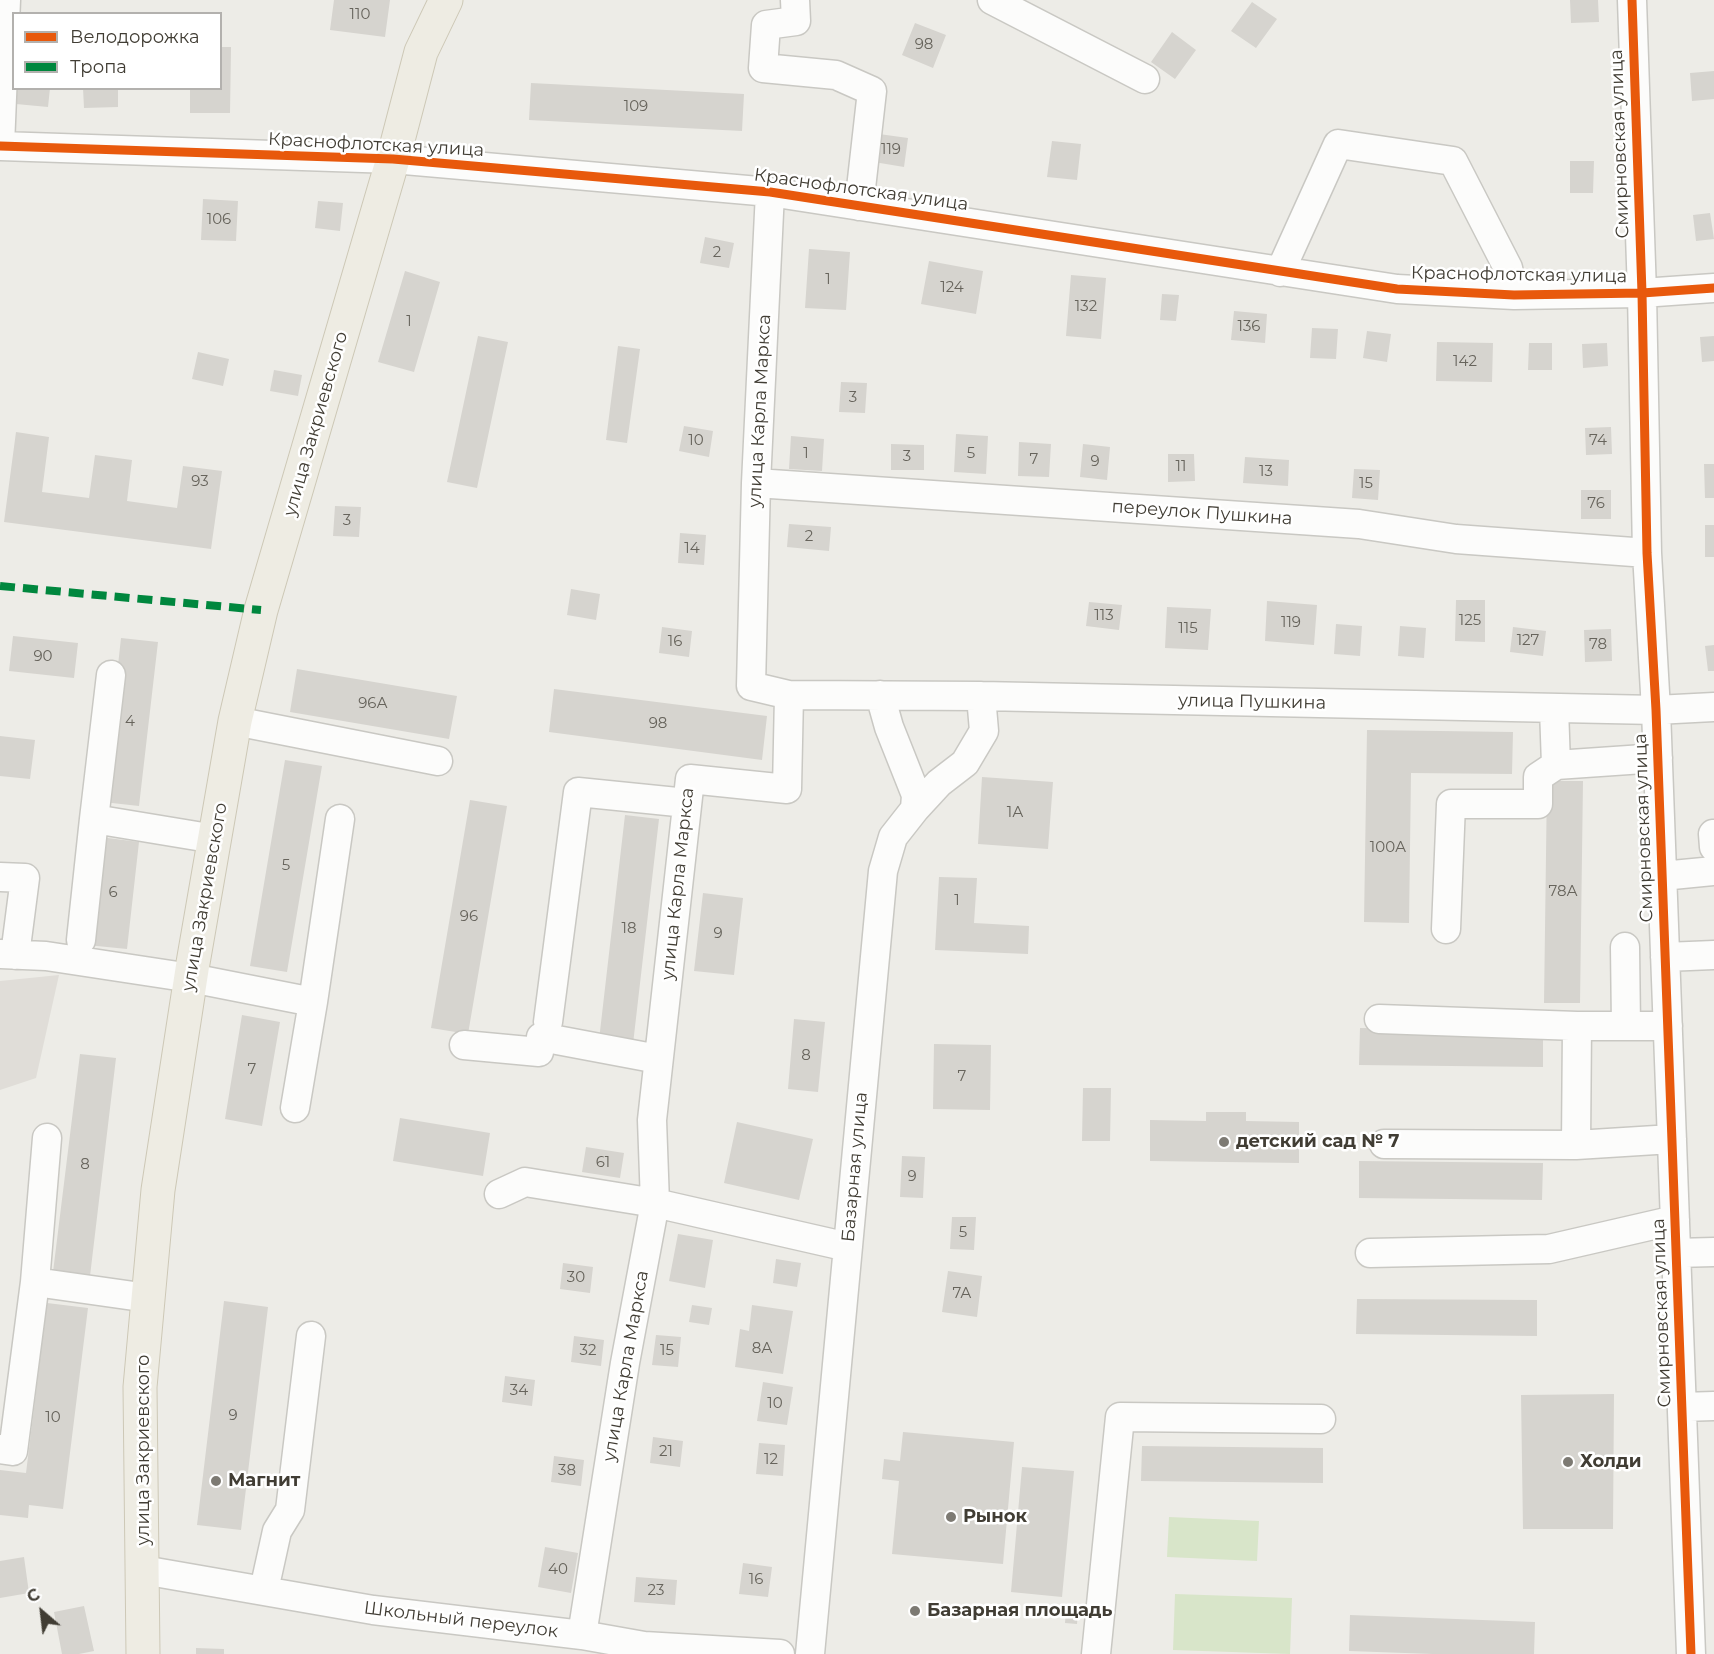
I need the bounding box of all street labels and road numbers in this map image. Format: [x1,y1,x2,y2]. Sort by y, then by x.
street label: Смирновская улица [1606,49,1634,239]
street label: Краснофлотская улица [267,129,485,161]
street label: Краснофлотская улица [752,164,970,216]
street label: Краснофлотская улица [1411,262,1627,288]
street label: улица Карла Маркса [744,314,776,508]
street label: улица Закриевского [279,329,353,519]
street label: переулок Пушкина [1111,496,1293,530]
street label: улица Пушкина [1178,690,1326,714]
street label: Смирновская улица [1630,733,1658,923]
street label: улица Карла Маркса [657,787,699,981]
street label: улица Закриевского [178,801,232,993]
street label: Базарная улица [838,1091,872,1243]
street label: Смирновская улица [1648,1218,1676,1408]
street label: улица Карла Маркса [599,1269,653,1463]
street label: улица Закриевского [133,1354,155,1546]
street label: Школьный переулок [363,1597,559,1643]

